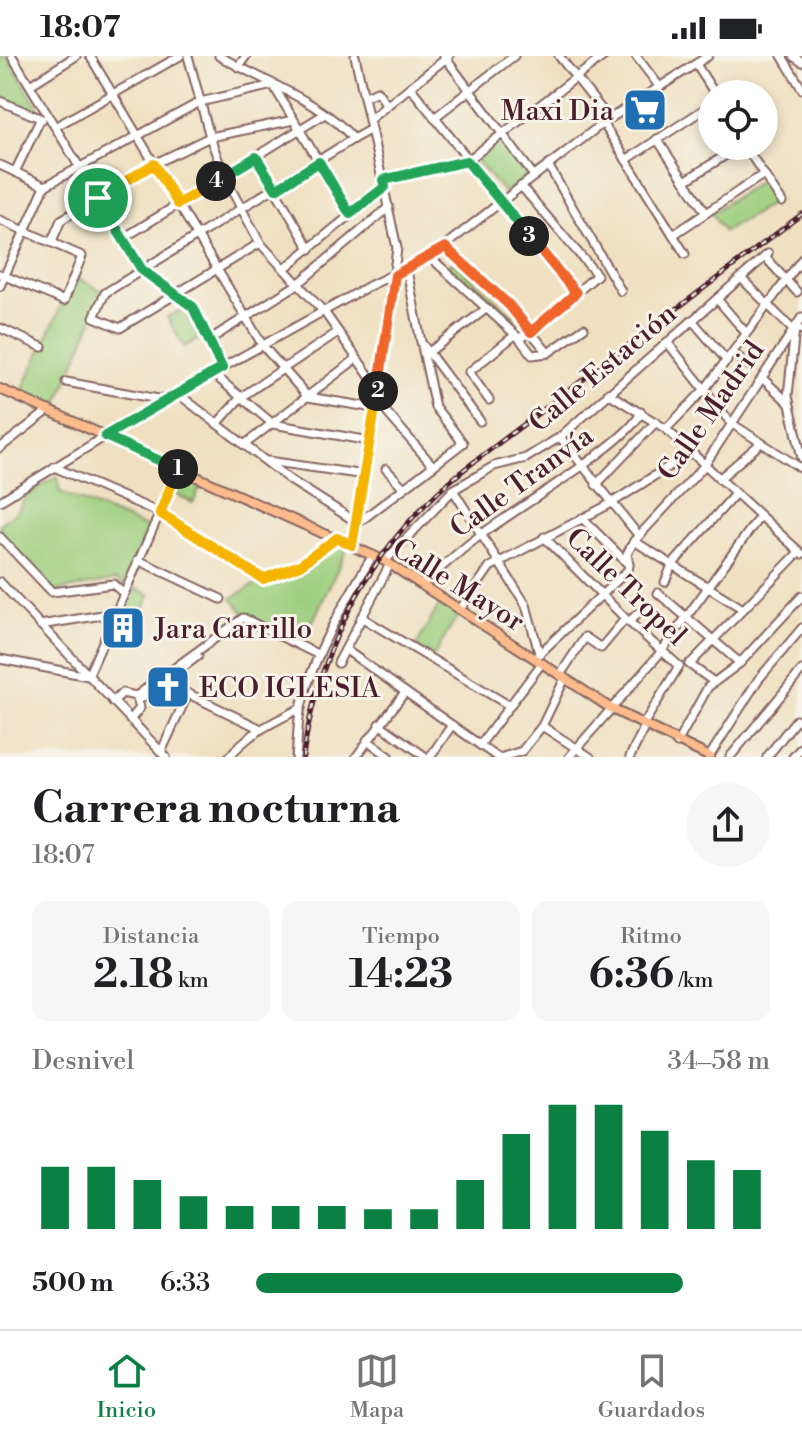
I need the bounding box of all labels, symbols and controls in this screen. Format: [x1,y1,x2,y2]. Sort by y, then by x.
text: 18:07 [40,9,121,47]
map controls [698,80,778,160]
button: locate [698,80,778,160]
supermarket icon: Maxi Dia [621,86,669,134]
place label: Maxi Dia [501,94,615,129]
pin: 4 [196,161,236,201]
pin [64,164,132,232]
text: 4 [209,167,223,194]
icon: arrive [76,176,120,220]
pin: 3 [509,216,549,256]
text: 3 [522,222,536,249]
street label: Calle Estación [522,296,684,440]
street label: Calle Madrid [650,334,772,487]
pin: 2 [358,371,398,411]
text: 2 [371,377,385,404]
street label: Calle Tranvía [443,418,601,546]
pin: 1 [158,449,198,489]
text: 1 [173,455,183,482]
street label: Calle Tropel [558,521,694,653]
street label: Calle Mayor [386,531,531,640]
building icon: Jara Carrillo [99,604,147,652]
place label: Jara Carrillo [153,612,312,647]
church icon: ECO IGLESIA [144,663,192,711]
place label: ECO IGLESIA [199,671,381,706]
text: Carrera nocturna [32,781,400,836]
button: share [686,783,770,867]
text: 18:07 [32,839,95,871]
text: Distancia [103,923,199,950]
text: Tiempo [362,923,440,950]
text: Ritmo [620,923,682,950]
text: 2.18 [93,950,174,1000]
text: 14:23 [349,950,453,1000]
text: 6:36 [589,950,674,1000]
text: km [174,967,209,994]
text: /km [674,967,713,994]
text: Desnivel [32,1045,134,1077]
text: 34–58 m [667,1045,770,1077]
text: 500 m [32,1267,114,1299]
text: 6:33 [160,1267,210,1299]
tab: Inicio [97,1349,156,1424]
tab: Mapa [350,1349,404,1424]
tab: Guardados [598,1349,705,1424]

